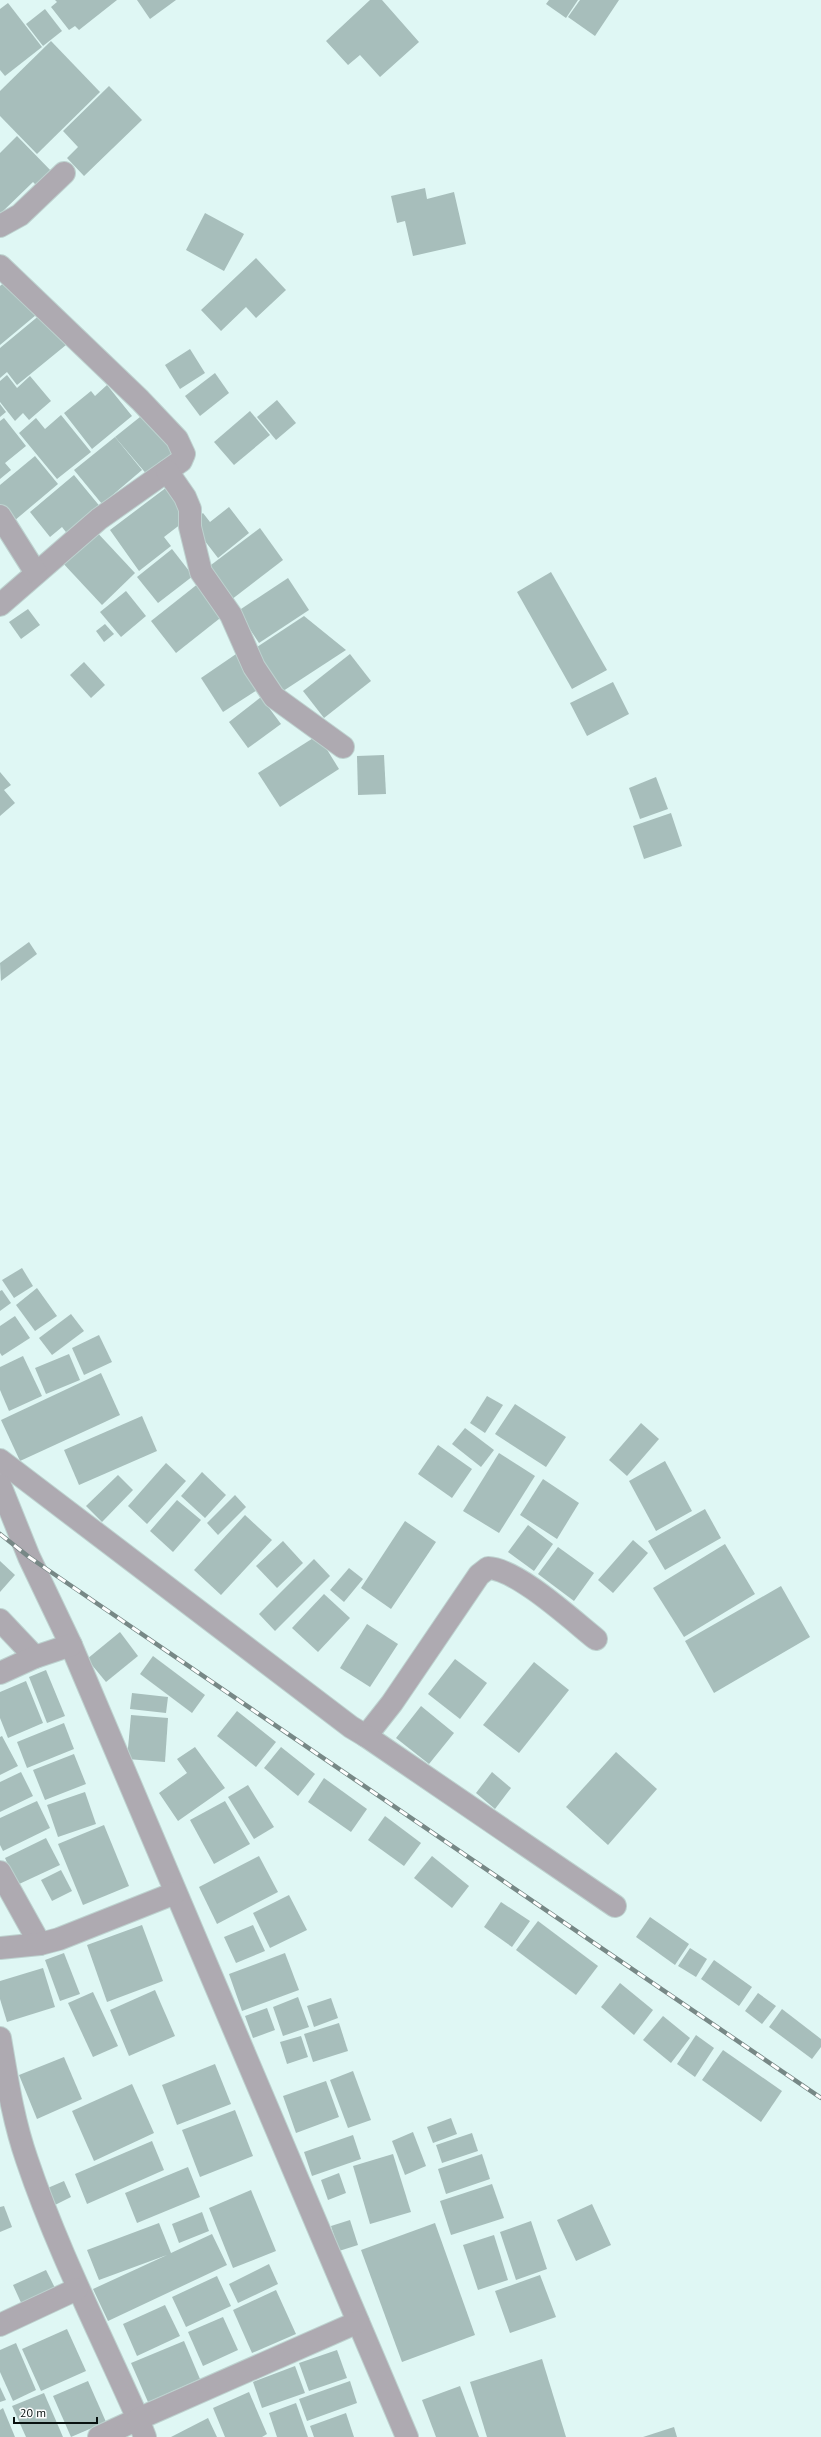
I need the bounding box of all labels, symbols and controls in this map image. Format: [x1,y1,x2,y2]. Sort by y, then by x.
scale bar [14,2399,97,2425]
text: 20 m [20,2405,46,2420]

